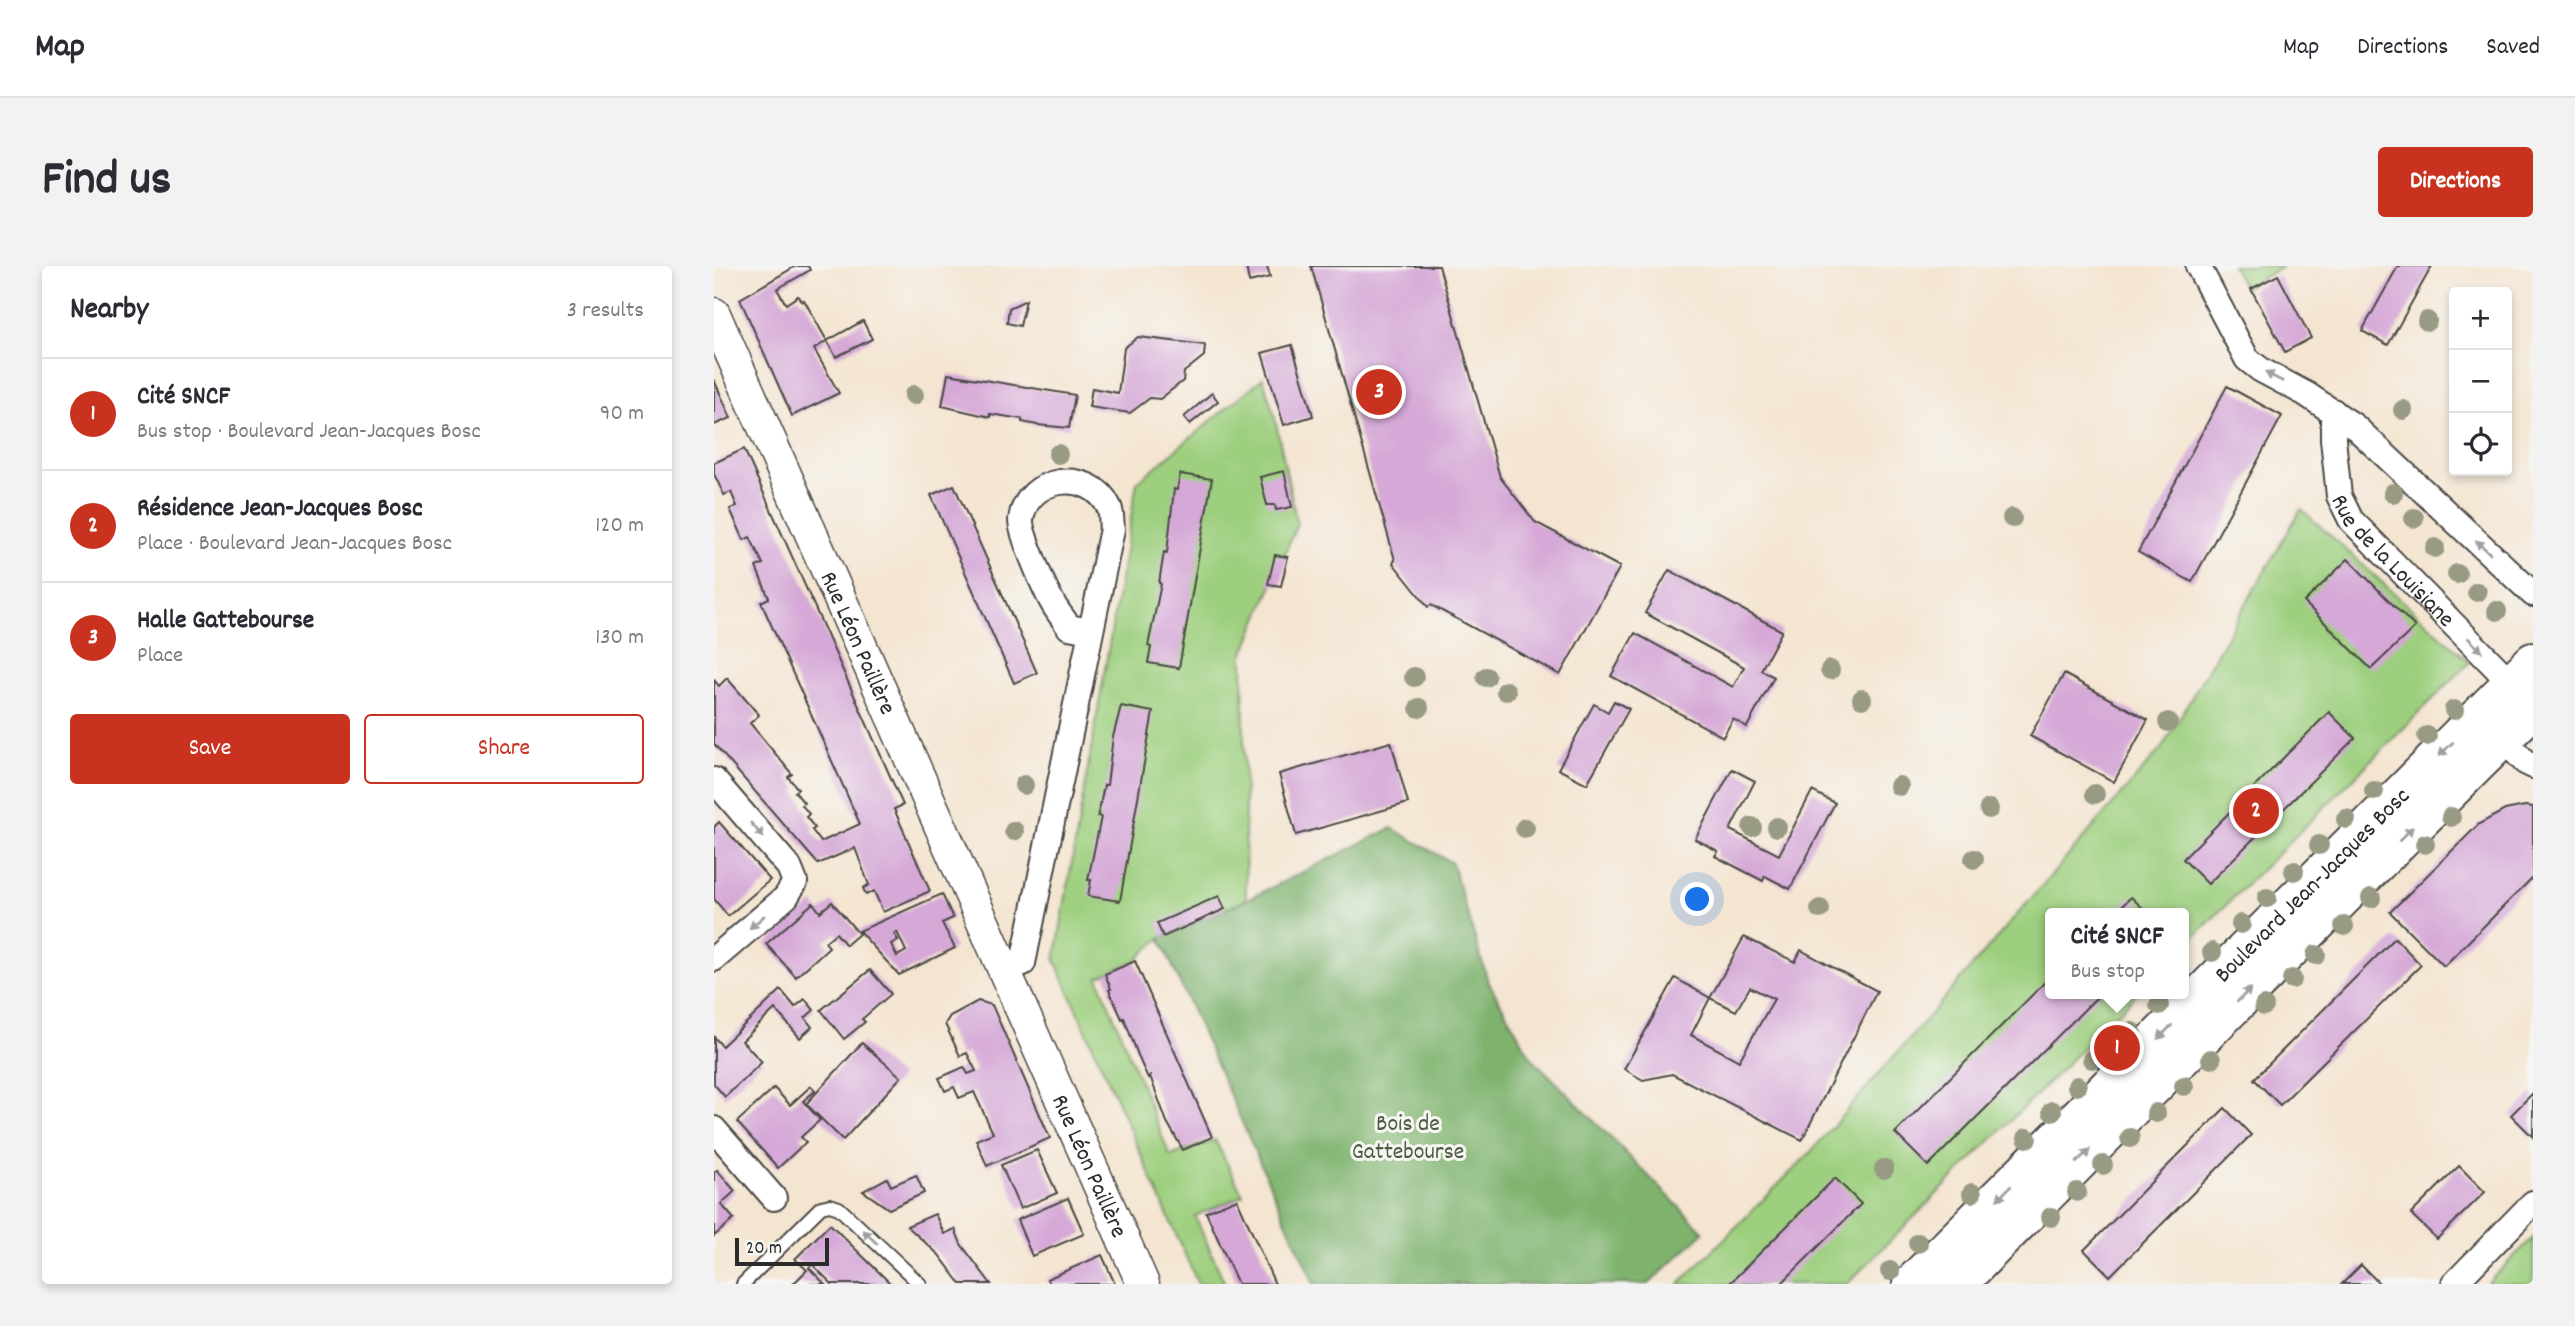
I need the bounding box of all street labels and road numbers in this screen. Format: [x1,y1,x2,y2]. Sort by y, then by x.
street label: Rue de la Louisiane [2321,489,2461,636]
street label: Rue Léon Paillère [810,566,903,721]
street label: Boulevard Jean-Jacques Bosc [2208,781,2419,992]
street label: Rue Léon Paillère [1041,1090,1134,1244]

